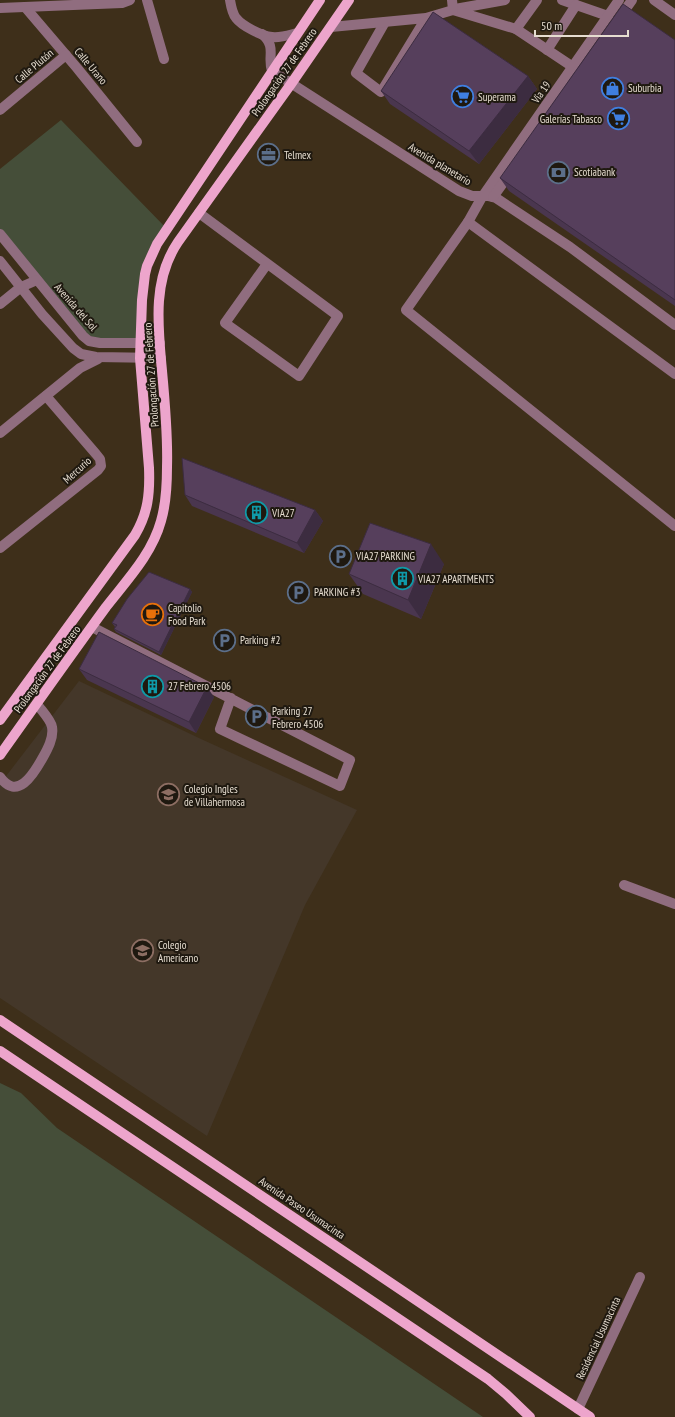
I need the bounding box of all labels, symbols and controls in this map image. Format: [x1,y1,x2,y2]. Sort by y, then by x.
scale bar [535,12,628,38]
text: 50 m [541,18,562,33]
street label: Prolongación 27 de Febrero [248,25,320,119]
street label: Calle Urano [71,45,111,88]
street label: Calle Plutón [12,46,56,86]
shop icon: Suburbia [599,75,625,101]
street label: Vía 19 [528,78,554,107]
place label: Suburbia [628,81,662,95]
supermarket icon: Superama [450,84,476,110]
place label: Superama [478,90,516,104]
supermarket icon: Galerías Tabasco [605,106,631,132]
place label: Galerías Tabasco [540,112,602,126]
street label: Avenida planetario [406,140,474,188]
office icon: Telmex [256,142,282,168]
place label: Telmex [284,148,311,162]
bank icon: Scotiabank [545,159,571,185]
place label: Scotiabank [574,165,616,179]
street label: Avenida del Sol [51,280,101,334]
street label: Prolongación 27 de Febrero [140,322,162,428]
street label: Mercurio [60,453,94,486]
building icon: VIA27 [244,500,270,526]
place label: VIA27 [271,506,295,520]
parking icon: VIA27 PARKING [327,543,353,569]
place label: VIA27 PARKING [355,549,415,563]
building icon: VIA27 APARTMENTS [390,566,416,592]
place label: VIA27 APARTMENTS [417,572,494,586]
parking icon: PARKING #3 [285,579,311,605]
place label: PARKING #3 [314,585,360,599]
cafe icon: Capitolio Food Park [139,601,165,627]
place label: Capitolio Food Park [168,601,206,628]
street label: Prolongación 27 de Febrero [11,622,84,715]
parking icon: Parking #2 [212,627,238,653]
place label: Parking #2 [240,633,281,647]
building icon: 27 Febrero 4506 [139,673,165,699]
place label: 27 Febrero 4506 [168,679,231,693]
parking icon: Parking 27 Febrero 4506 [243,704,269,730]
place label: Parking 27 Febrero 4506 [272,704,323,731]
school or university icon: Colegio Ingles de Villahermosa [156,782,182,808]
place label: Colegio Ingles de Villahermosa [184,782,245,809]
school or university icon: Colegio Americano [129,938,155,964]
place label: Colegio Americano [158,938,198,965]
street label: Avenida Paseo Usumacinta [256,1174,348,1242]
street label: Residencial Usumacinta [573,1294,623,1382]

